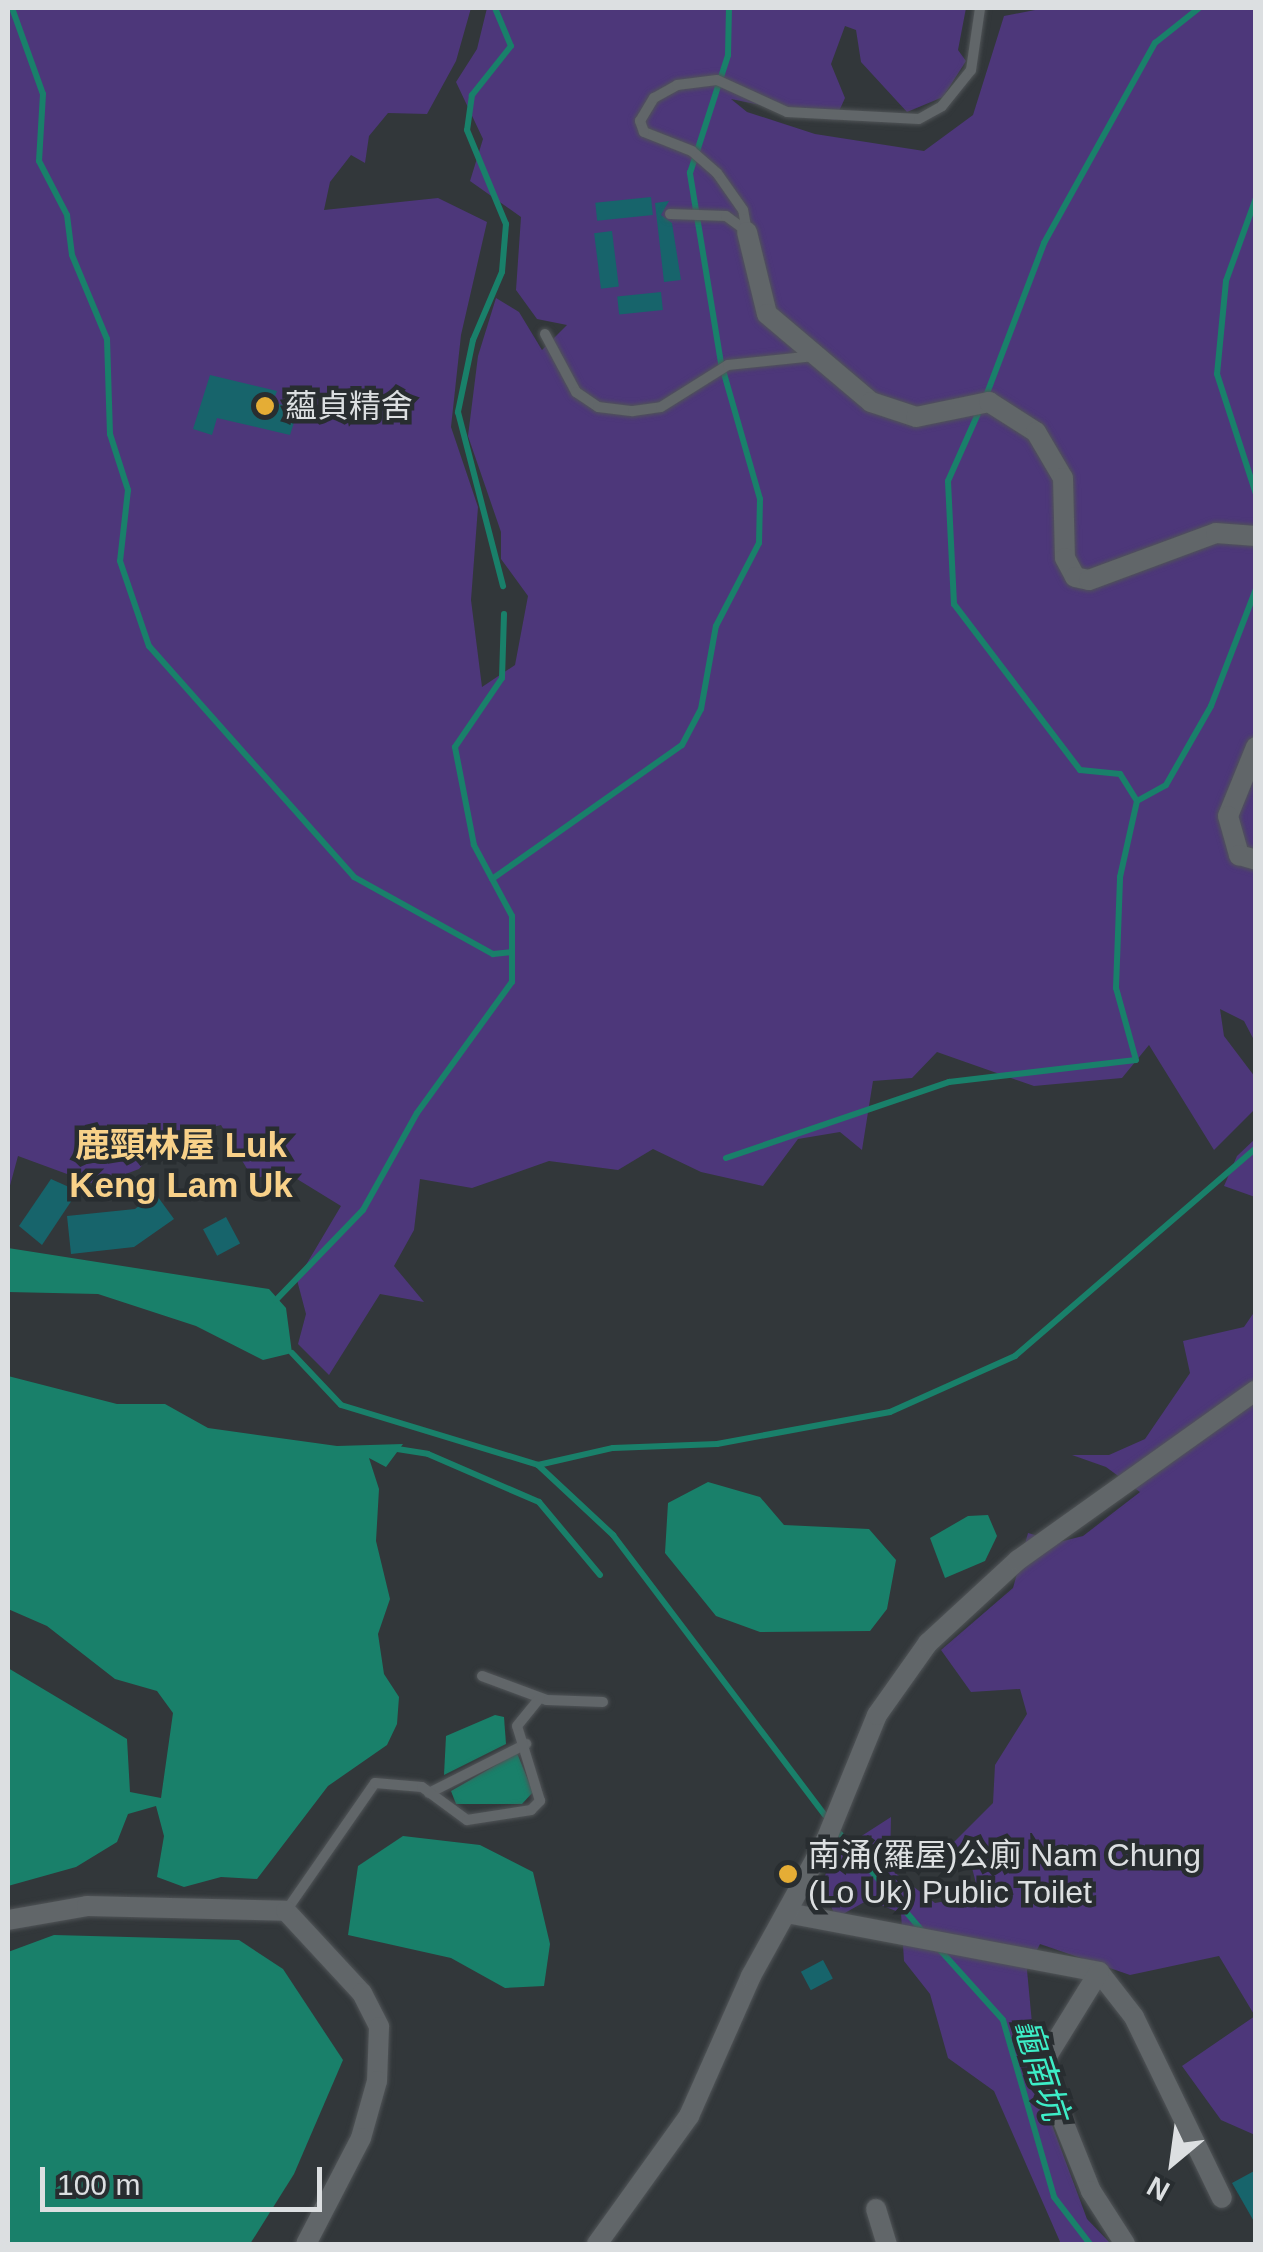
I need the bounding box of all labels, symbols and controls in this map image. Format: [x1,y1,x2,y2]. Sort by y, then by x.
place label: 蘊貞精舍 [285,387,413,425]
marker: 蘊貞精舍 [254,395,276,417]
district label: 鹿頸林屋 Luk Keng Lam Uk [69,1124,293,1206]
place label: 南涌(羅屋)公廁 Nam Chung (Lo Uk) Public Toilet [808,1837,1201,1912]
marker: 南涌(羅屋)公廁 Nam Chung (Lo Uk) Public Toilet [777,1863,799,1885]
water label: 龜南坑 [1005,2013,1077,2125]
north arrow [1123,2112,1223,2212]
scale bar [45,2147,328,2209]
text: 100 m [57,2168,140,2201]
text: N [1142,2170,1175,2207]

